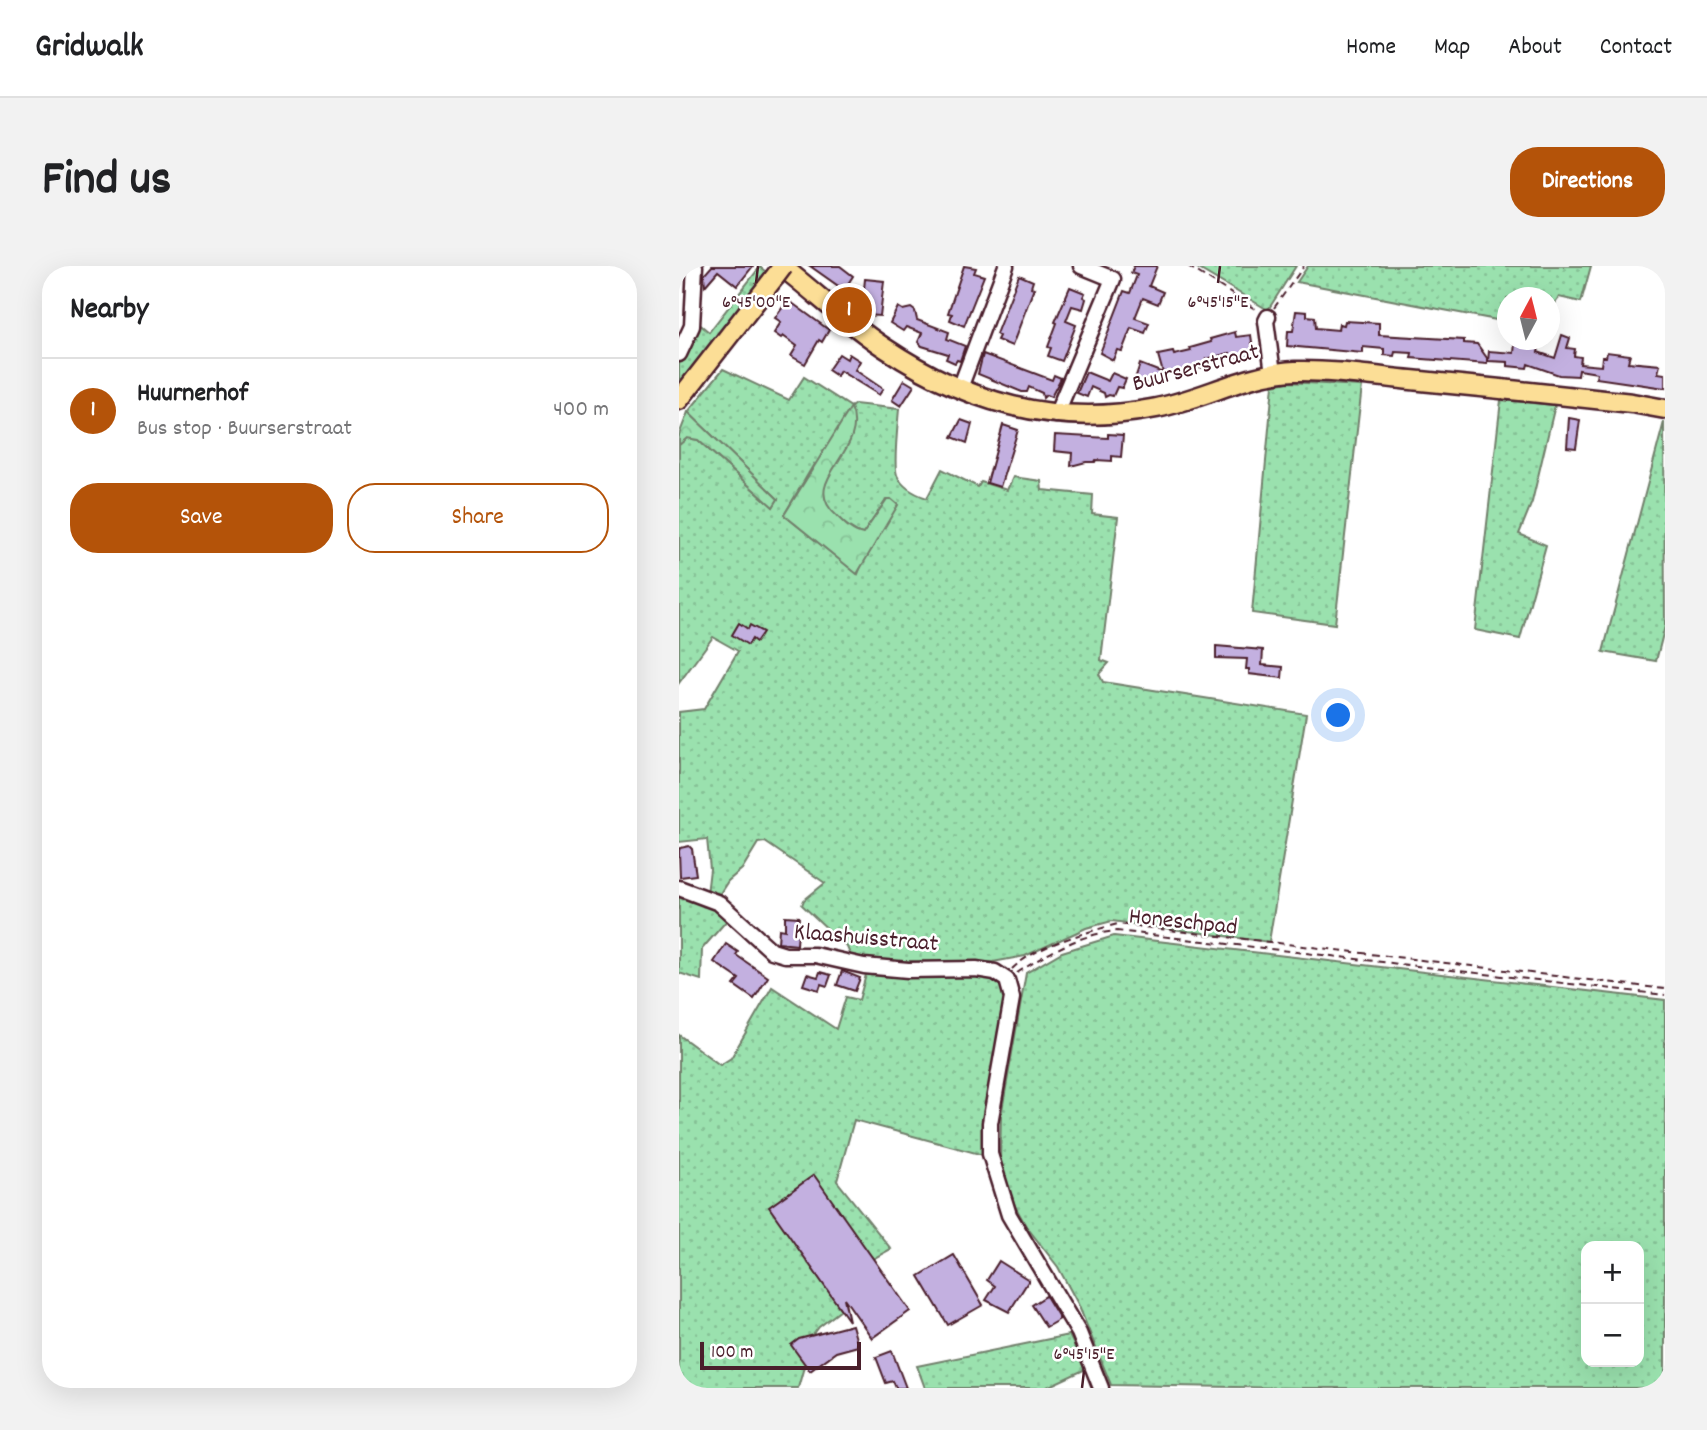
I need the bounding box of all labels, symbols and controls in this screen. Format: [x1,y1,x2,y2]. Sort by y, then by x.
text: Gridwalk [35,25,144,72]
text: Home [1346,31,1396,65]
text: Map [1434,31,1470,65]
text: About [1508,31,1562,65]
text: Contact [1600,31,1672,65]
text: Find us [42,147,171,217]
button: Directions [1510,147,1665,217]
pin: 1 [826,284,872,336]
north arrow [1497,287,1560,350]
text: Nearby [70,290,148,333]
text: 6°45'00"E [722,291,790,316]
text: 6°45'15"E [1188,291,1248,316]
street label: Buurserstraat [1129,336,1263,402]
text: Huurnerhof [137,376,248,413]
text: 1 [90,394,96,427]
text: 400 m [553,394,609,427]
text: Bus stop · Buurserstraat [137,413,352,446]
button: Save [70,483,333,553]
button: Share [347,483,609,553]
your location [1321,698,1355,732]
street label: Honeschpad [1127,900,1239,946]
street label: Klaashuisstraat [793,916,940,962]
map controls [1581,1241,1644,1367]
button: + [1581,1241,1644,1304]
button: − [1581,1304,1644,1367]
scale bar [700,1339,861,1371]
text: 100 m [711,1340,753,1367]
text: 6°45'15"E [1054,1343,1114,1368]

